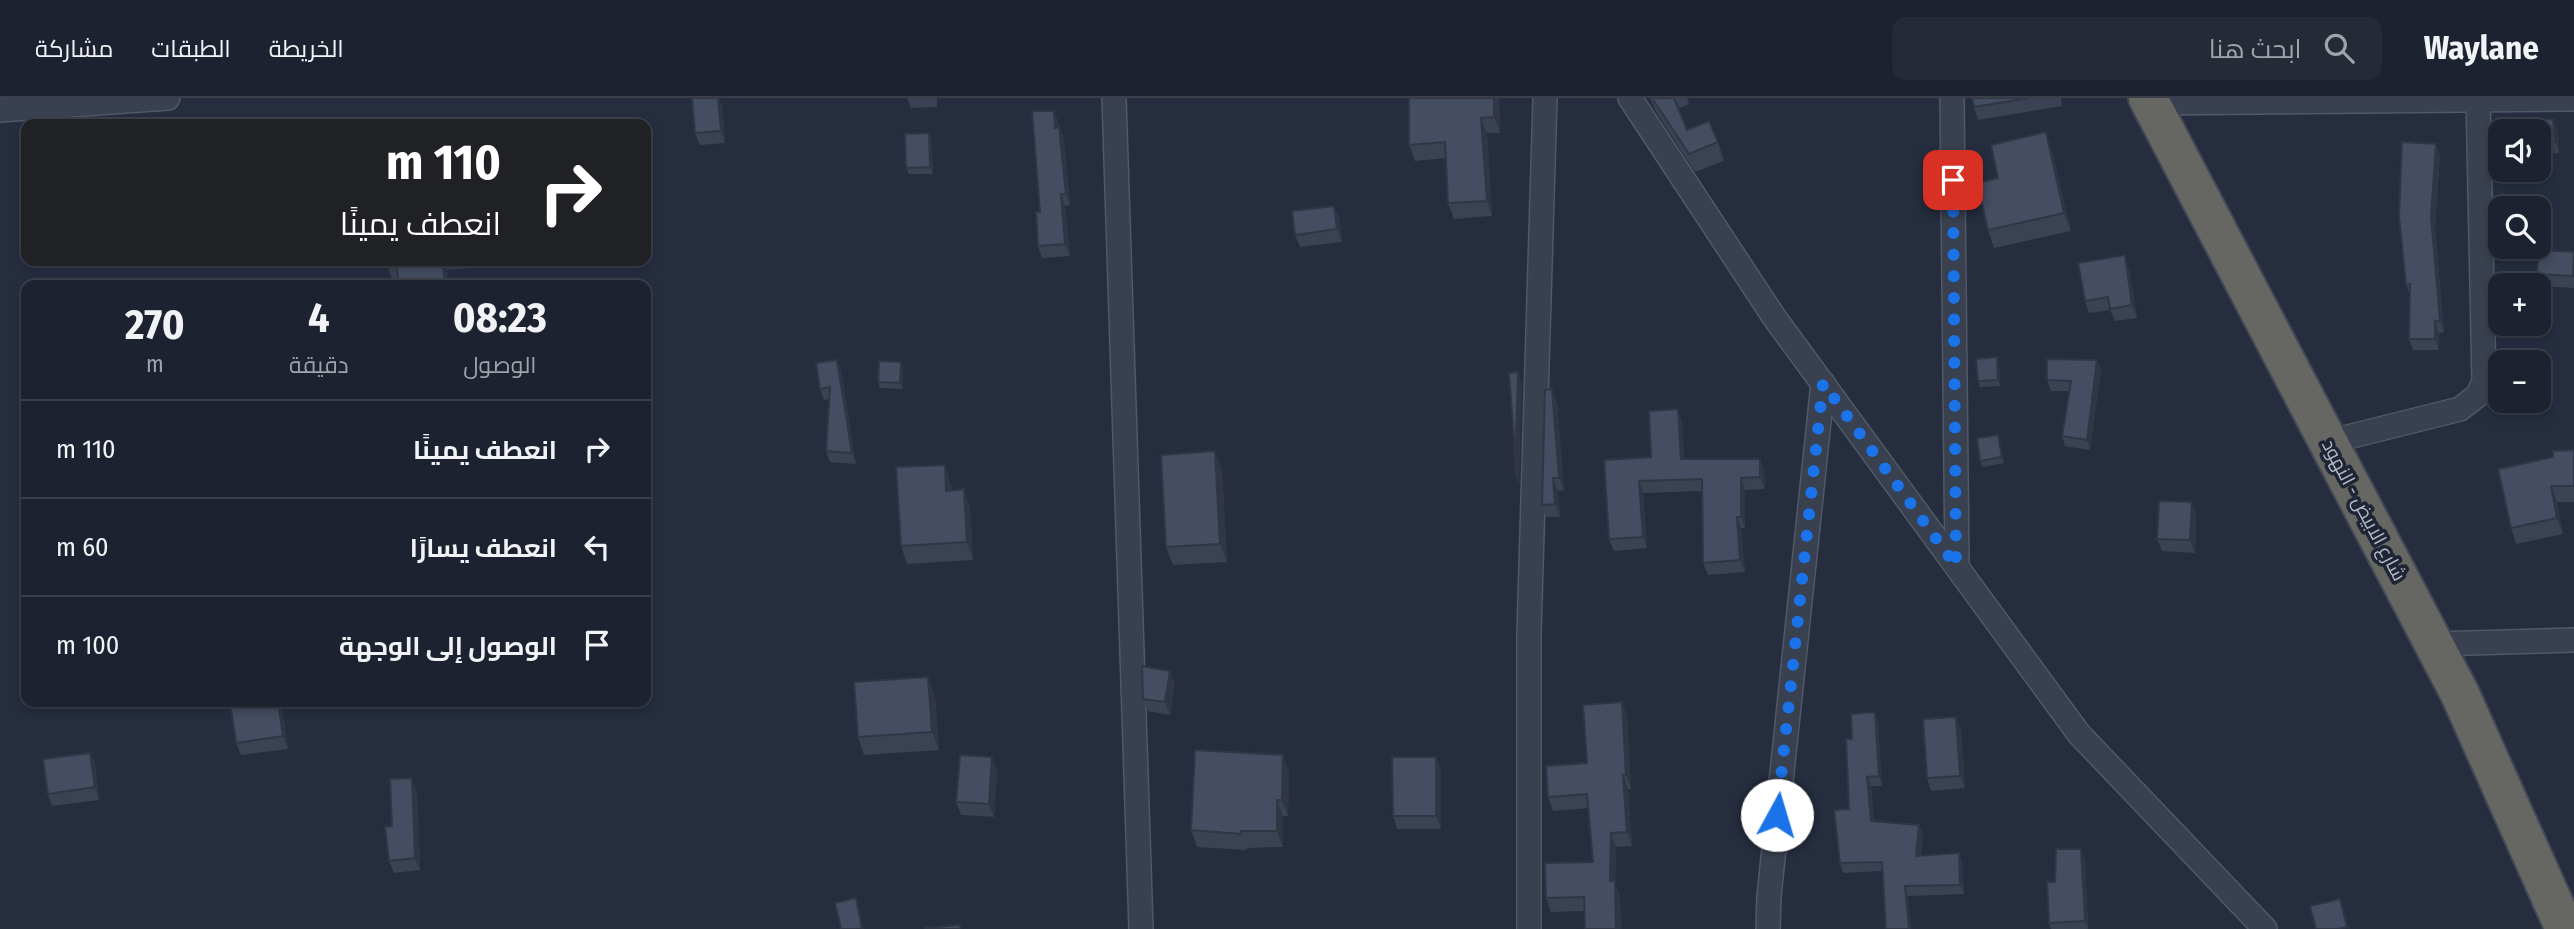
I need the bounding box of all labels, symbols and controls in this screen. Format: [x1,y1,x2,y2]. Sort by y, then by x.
search box [1892,17,2382,80]
text: Waylane [2424,28,2539,68]
icon: search [2320,29,2358,67]
text: ابحث هنا [2209,34,2302,65]
text: مشاركة [35,35,113,63]
text: الطبقات [151,35,231,63]
text: الخريطة [269,35,344,63]
map controls [2488,119,2551,413]
button: sound [2488,119,2551,182]
text: 110 m [386,133,501,192]
icon: right [525,147,616,238]
pin [1923,150,1983,210]
icon: arrive [1934,161,1972,199]
button: search [2488,196,2551,259]
text: انعطف يمينًا [340,205,501,243]
button: + [2488,273,2551,336]
text: 4 [308,293,330,343]
text: 08:23 [453,293,547,343]
text: 270 [125,300,185,350]
text: m [146,350,164,378]
button: − [2488,350,2551,413]
text: دقيقة [289,351,349,379]
text: الوصول [463,351,537,379]
icon: right [578,430,616,468]
text: 110 m [56,434,116,465]
text: انعطف يمينًا [413,435,557,466]
street label: شارع الابيض - النهود [2315,435,2411,586]
icon: left [578,528,616,566]
text: 60 m [56,532,109,563]
text: انعطف يسارًا [410,533,557,564]
icon: arrive [578,626,616,664]
text: 100 m [56,630,119,661]
text: الوصول إلى الوجهة [339,631,557,662]
position arrow [1740,778,1814,852]

